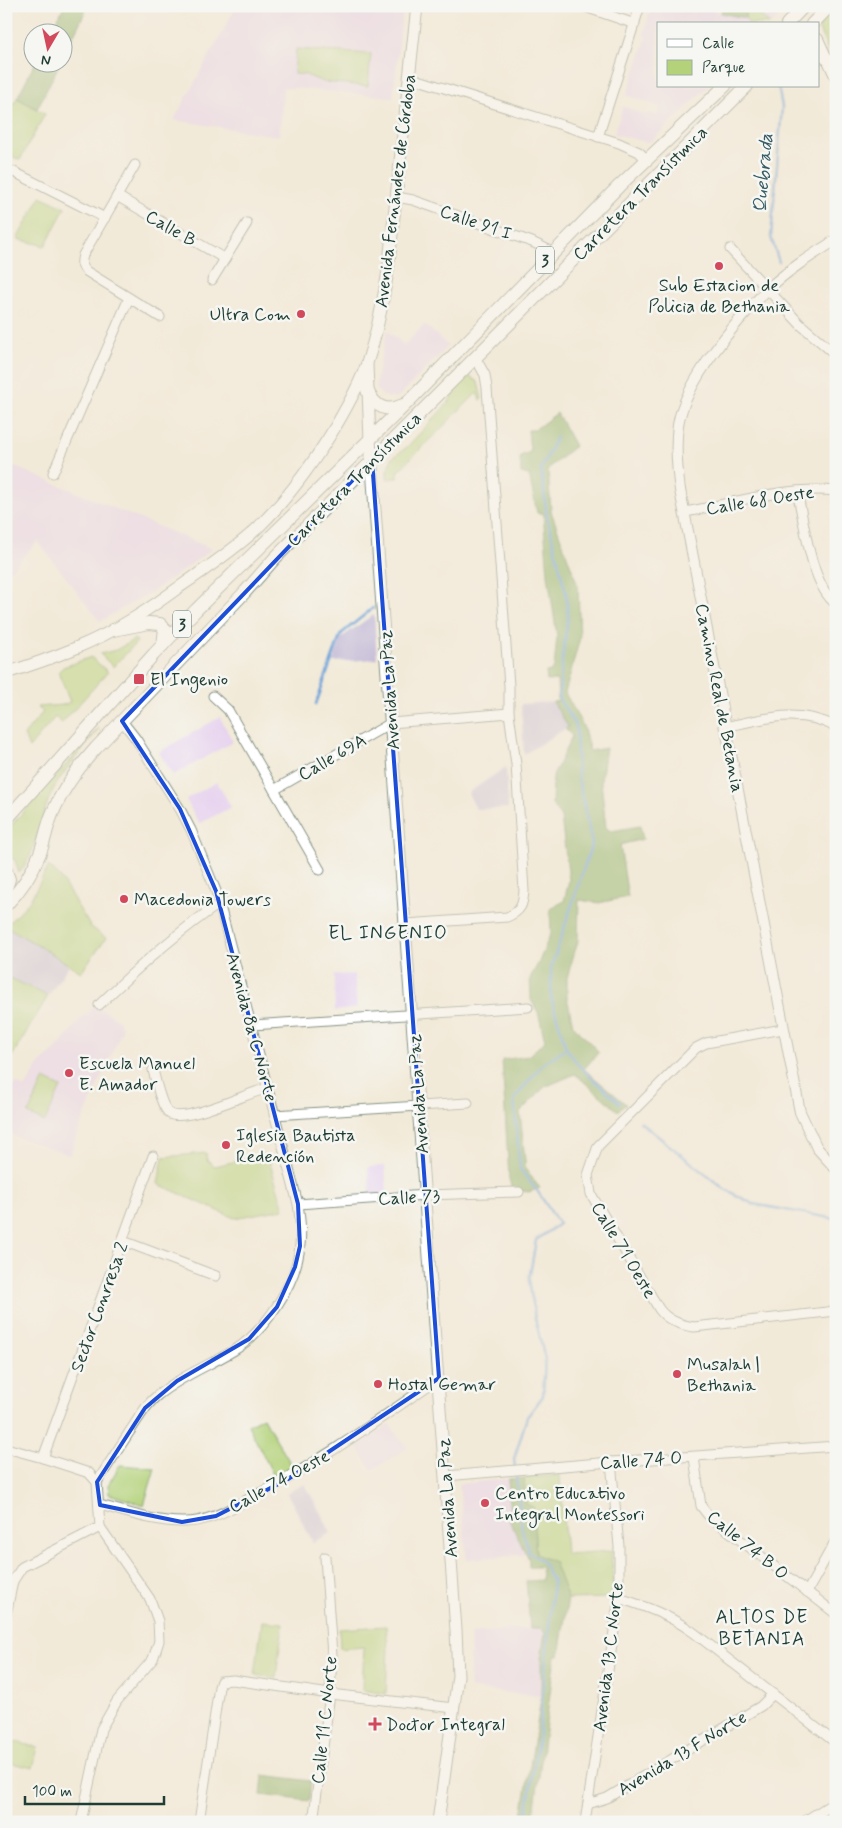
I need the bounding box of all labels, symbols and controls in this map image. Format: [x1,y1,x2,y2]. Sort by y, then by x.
north arrow [22,22,72,72]
legend [657,22,820,88]
text: Calle [702,34,734,54]
text: N [40,50,52,69]
text: Parque [702,58,745,78]
street label: Avenida Fernández de Córdoba [370,73,422,309]
street label: Carretera Transístmica [568,121,713,266]
water label: Quebrada [748,132,779,214]
street label: Calle 91 I [437,199,515,246]
street label: Calle B [141,205,200,253]
road number: 3 [536,246,554,274]
marker: Sub Estacion de Policia de Bethania [713,260,725,272]
place label: Sub Estacion de Policia de Bethania [648,274,790,319]
place label: Ultra Com [210,303,291,327]
marker: Ultra Com [295,308,307,320]
street label: Carretera Transístmica [282,407,427,552]
street label: Calle 68 Oeste [704,481,816,521]
street label: Camino Real de Betania [689,602,749,795]
road number: 3 [173,610,191,638]
street label: Avenida La Paz [374,629,406,751]
place label: El Ingenio [150,668,228,693]
marker: El Ingenio [132,672,146,686]
street label: Calle 69A [294,729,371,787]
place label: Macedonia Towers [134,888,271,912]
marker: Macedonia Towers [118,893,130,905]
district label: EL INGENIO [328,921,448,946]
street label: Avenida 8a C Norte [220,950,283,1105]
street label: Avenida La Paz [403,1033,435,1155]
place label: Escuela Manuel E. Amador [79,1052,195,1097]
marker: Escuela Manuel E. Amador [63,1067,75,1079]
place label: Iglesia Bautista Redención [236,1124,355,1169]
marker: Iglesia Bautista Redención [220,1139,232,1151]
street label: Calle 73 [377,1184,441,1212]
street label: Calle 71 Oeste [585,1198,661,1303]
street label: Sector Conrresa 2 [65,1239,135,1376]
place label: Musalah | Bethania [687,1353,759,1398]
marker: Musalah | Bethania [671,1368,683,1380]
place label: Hostal Gemar [388,1373,496,1397]
marker: Hostal Gemar [372,1378,384,1390]
street label: Avenida La Paz [432,1437,464,1559]
street label: Calle 74 Oeste [225,1444,334,1519]
street label: Calle 74 O [599,1446,683,1476]
place label: Centro Educativo Integral Montessori [495,1482,645,1528]
marker: Centro Educativo Integral Montessori [479,1497,491,1509]
street label: Calle 74 B O [701,1505,793,1586]
street label: Avenida 13 C Norte [588,1581,630,1733]
district label: ALTOS DE BETANIA [716,1605,808,1652]
street label: Calle 11 C Norte [306,1655,344,1785]
street label: Avenida 13 F Norte [613,1706,752,1802]
place label: Doctor Integral [386,1713,505,1737]
marker: Doctor Integral [368,1717,382,1731]
scale bar [25,1773,164,1805]
text: 100 m [32,1782,72,1802]

